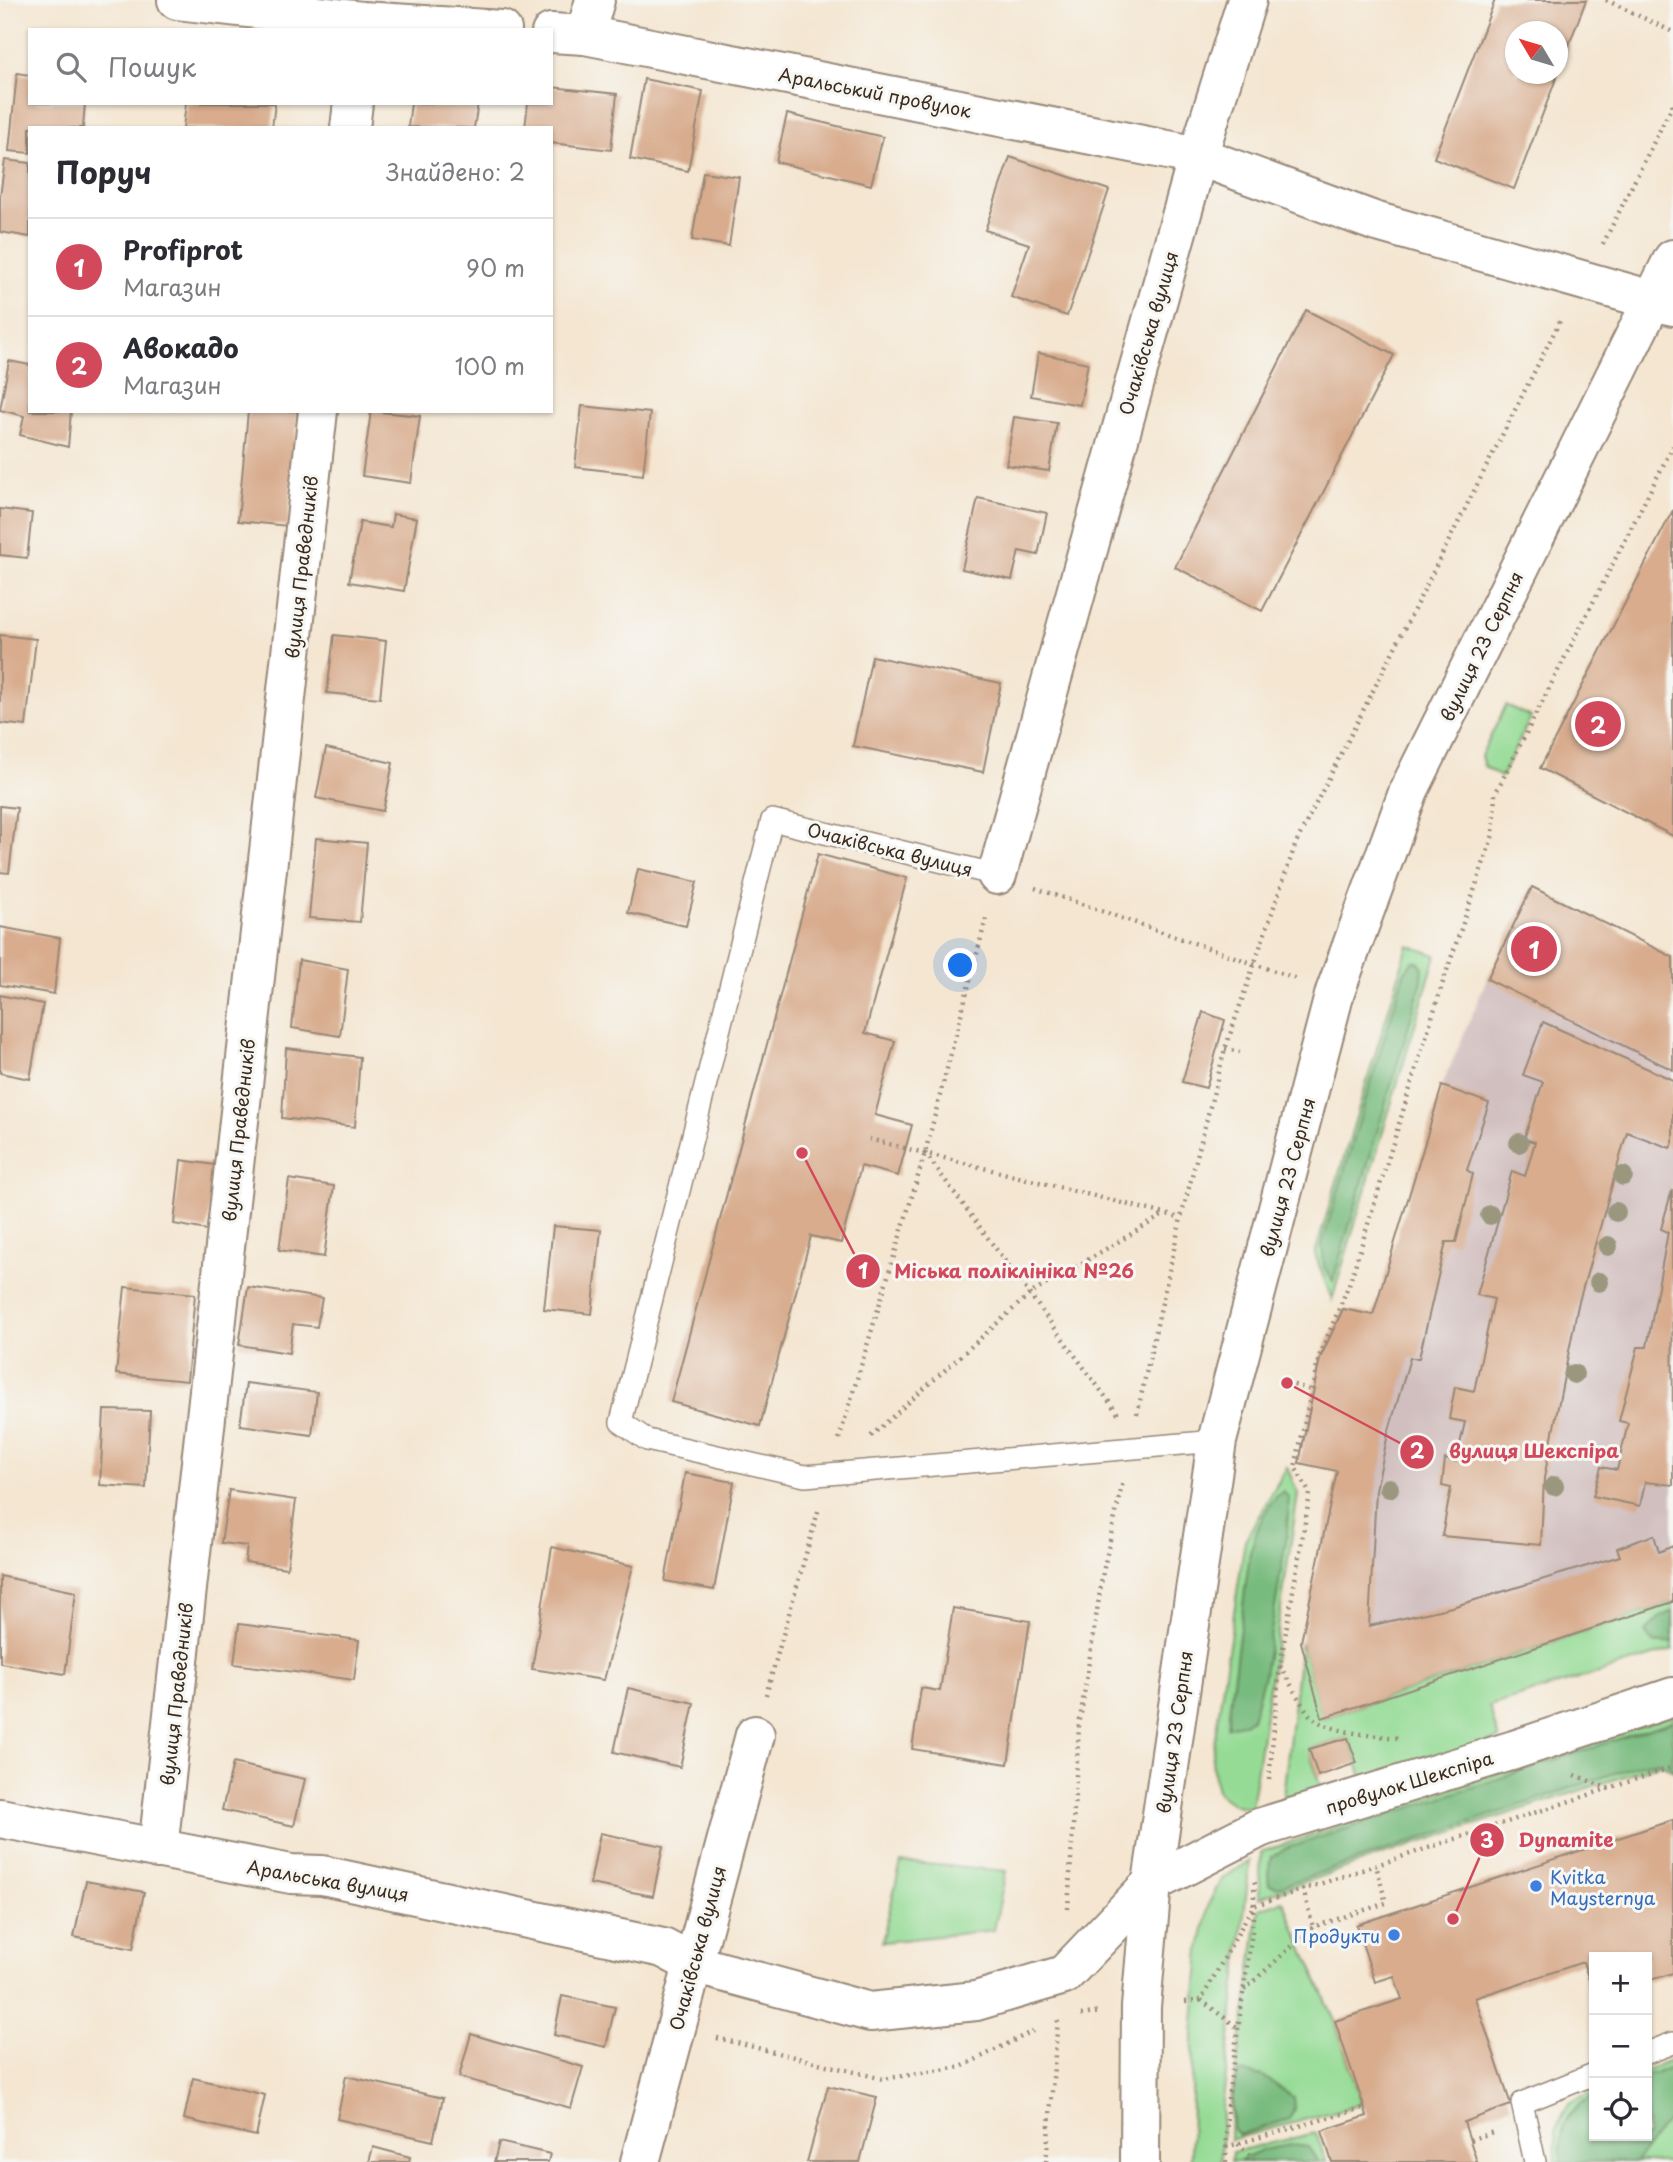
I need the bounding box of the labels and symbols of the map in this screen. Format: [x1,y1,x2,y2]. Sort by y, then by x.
north arrow [1505,21,1568,84]
street label: Аральський провулок [776,60,974,124]
street label: Очаківська вулиця [1112,248,1184,418]
street label: вулиця Праведників [278,474,324,660]
street label: вулиця 23 Серпня [1433,566,1529,726]
pin: 2 [1575,698,1621,750]
street label: Очаківська вулиця [805,815,975,883]
pin: 1 [1511,923,1557,975]
your location [943,948,977,982]
street label: вулиця Праведників [215,1037,261,1223]
street label: вулиця 23 Серпня [1253,1094,1321,1260]
callout: Міська поліклініка №26 [845,1251,1149,1291]
text: 1 [858,1254,868,1286]
text: Міська поліклініка №26 [894,1256,1134,1284]
callout: вулиця Шекспіра [1400,1432,1633,1472]
text: 2 [1410,1434,1425,1466]
text: вулиця Шекспіра [1449,1436,1619,1464]
street label: вулиця Праведників [153,1601,199,1787]
street label: вулиця 23 Серпня [1149,1649,1199,1815]
street label: провулок Шекспіра [1322,1743,1497,1820]
callout: Dynamite [1469,1820,1627,1860]
text: 3 [1480,1823,1494,1855]
text: Dynamite [1518,1825,1614,1853]
street label: Аральська вулиця [245,1852,411,1908]
street label: Очаківська вулиця [662,1863,732,2033]
place label: Kvitka Maysternya [1550,1863,1656,1911]
marker: Kvitka Maysternya [1528,1878,1544,1894]
place label: Продукти [1294,1922,1380,1949]
marker: Продукти [1386,1927,1402,1943]

